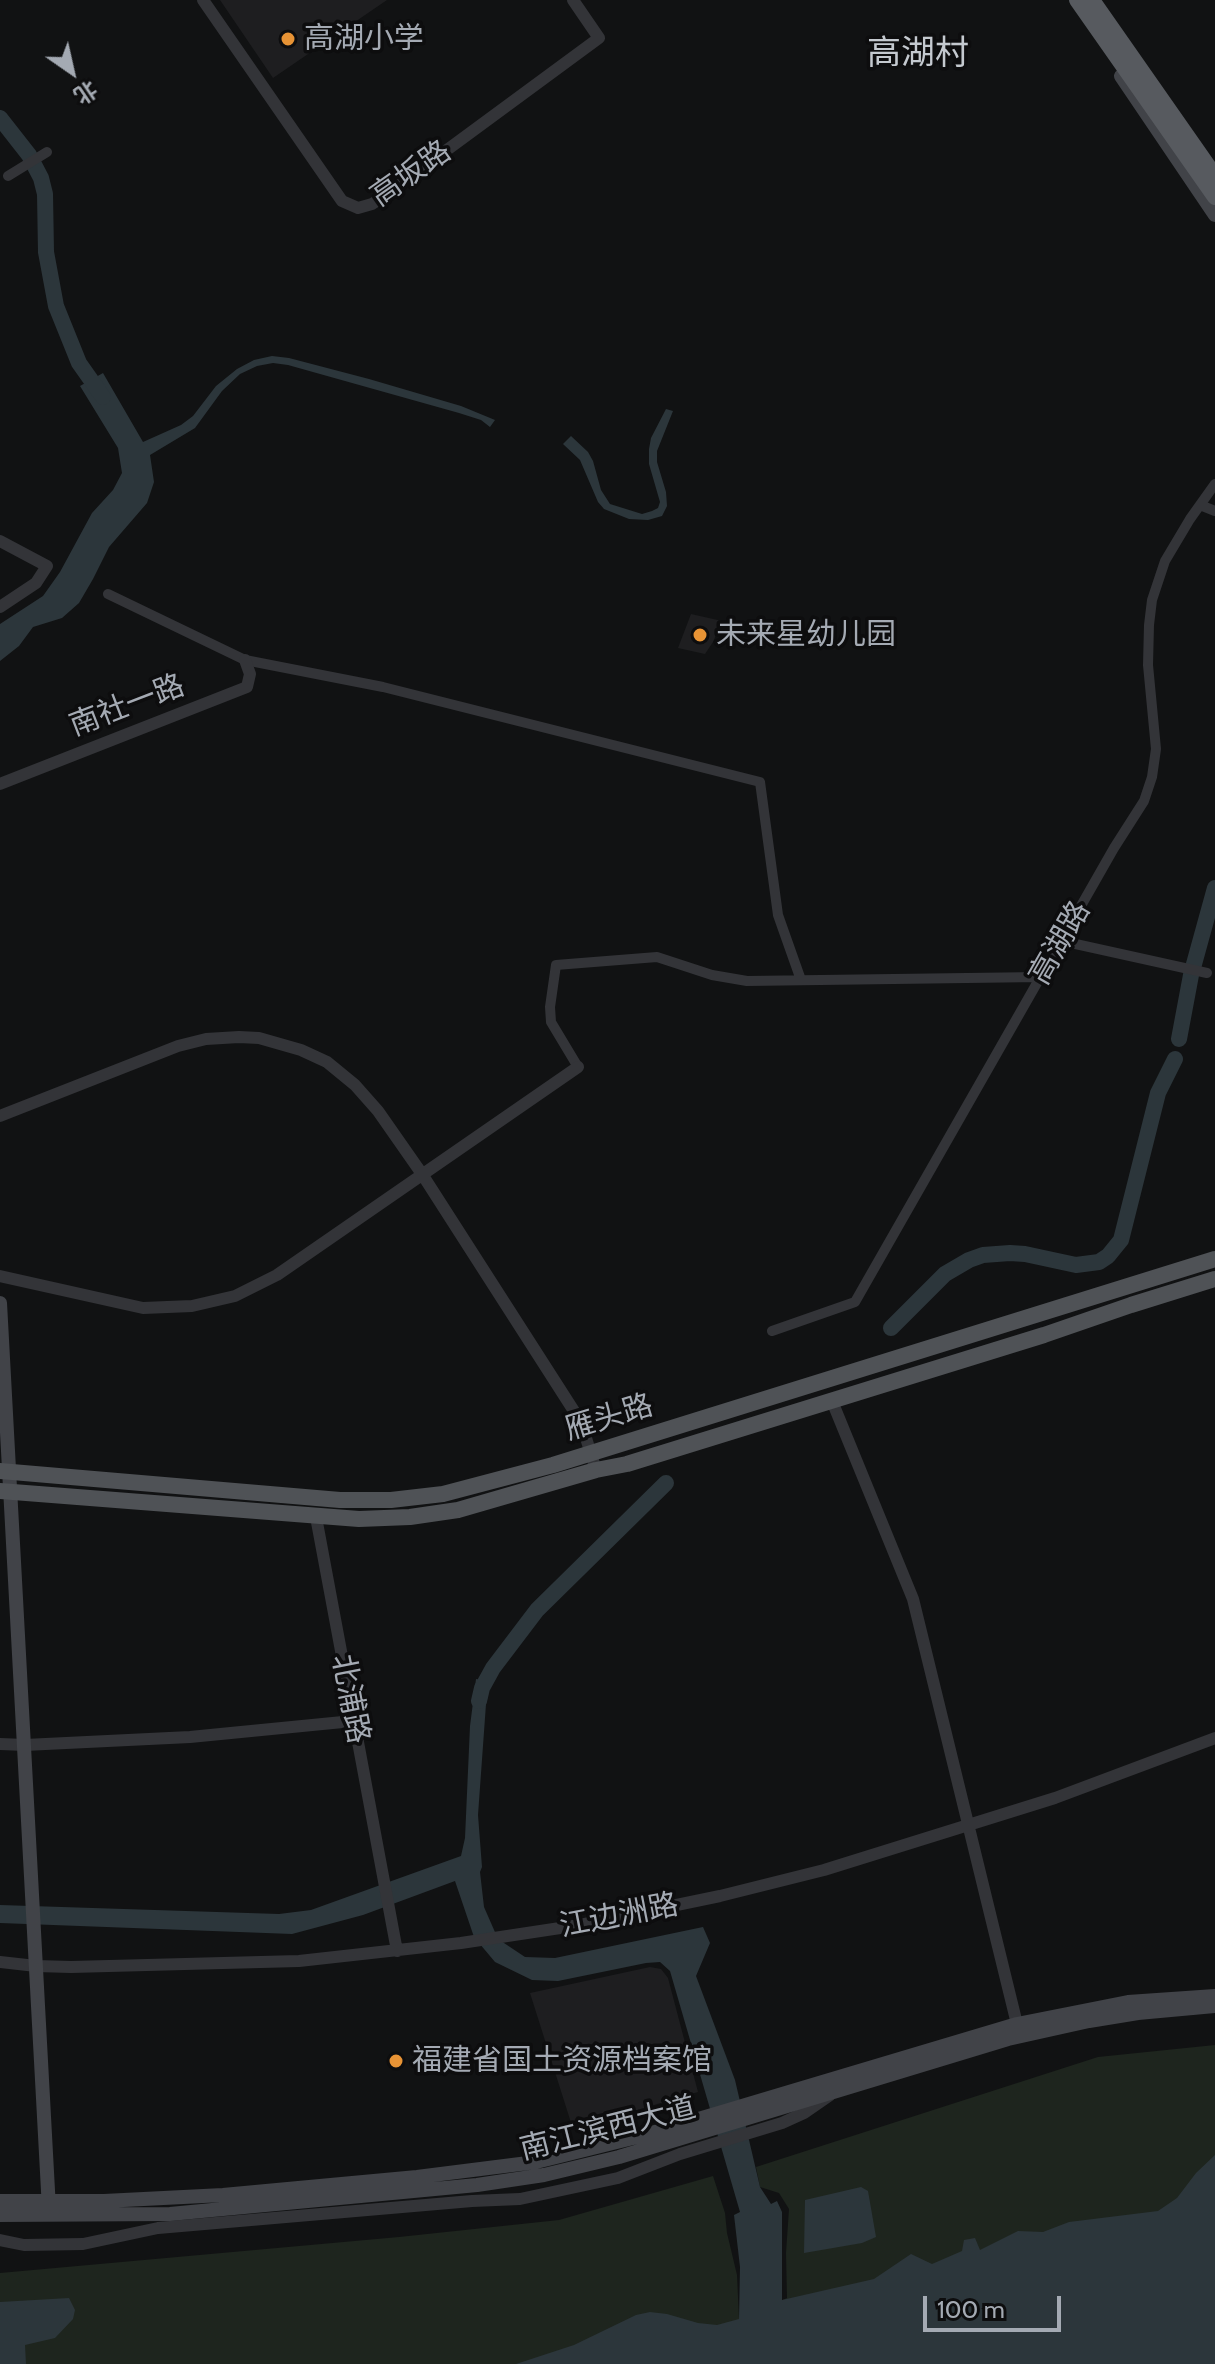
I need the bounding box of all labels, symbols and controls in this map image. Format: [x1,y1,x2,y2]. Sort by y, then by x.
place label: 高湖小学 [304,21,424,57]
marker: 高湖小学 [279,30,297,48]
north arrow [32,32,112,112]
district label: 高湖村 [867,34,969,74]
text: 北 [69,75,102,110]
street label: 高坂路 [364,133,458,215]
place label: 未来星幼儿园 [716,617,896,653]
marker: 未来星幼儿园 [691,626,709,644]
street label: 南社一路 [65,668,189,744]
street label: 高湖路 [1022,895,1098,991]
street label: 雁头路 [561,1388,657,1448]
street label: 北浦路 [324,1651,376,1747]
street label: 江边洲路 [557,1887,681,1945]
place label: 福建省国土资源档案馆 [412,2043,712,2079]
marker: 福建省国土资源档案馆 [387,2052,405,2070]
street label: 南江滨西大道 [516,2090,700,2168]
scale bar [927,2280,1065,2330]
text: 100 m [937,2295,1005,2324]

